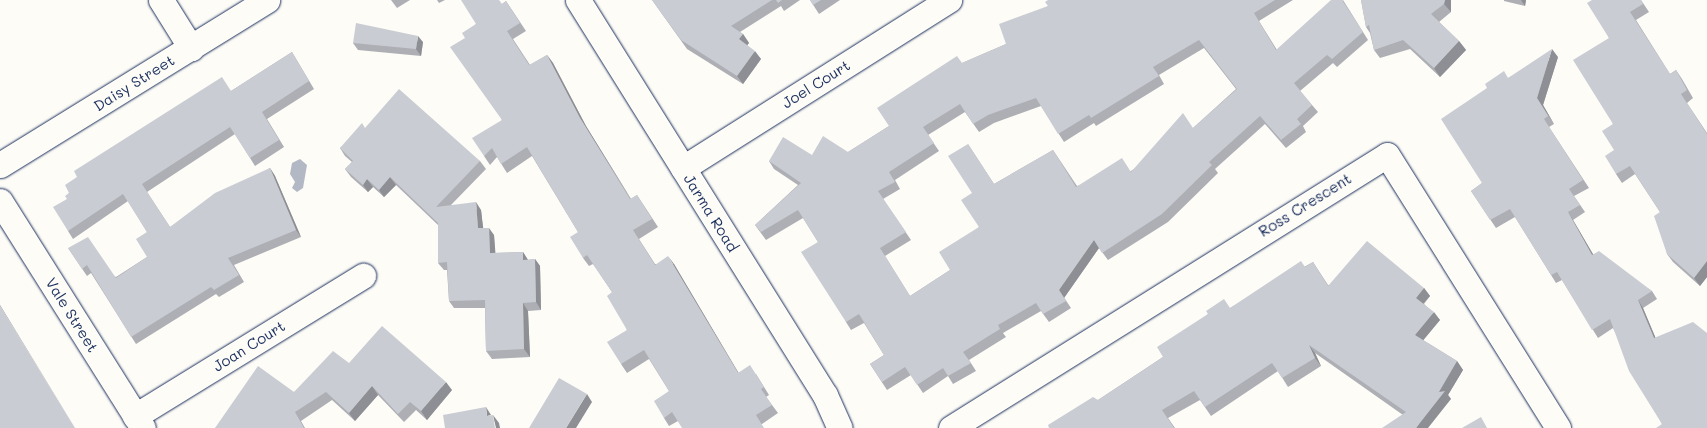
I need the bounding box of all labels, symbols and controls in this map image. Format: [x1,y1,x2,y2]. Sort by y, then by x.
street label: Daisy Street [90,51,178,115]
street label: Joel Court [779,56,853,112]
street label: Ross Crescent [1255,169,1355,241]
street label: Jarma Road [680,171,742,255]
street label: Vale Street [42,274,102,356]
street label: Joan Court [210,317,288,375]

